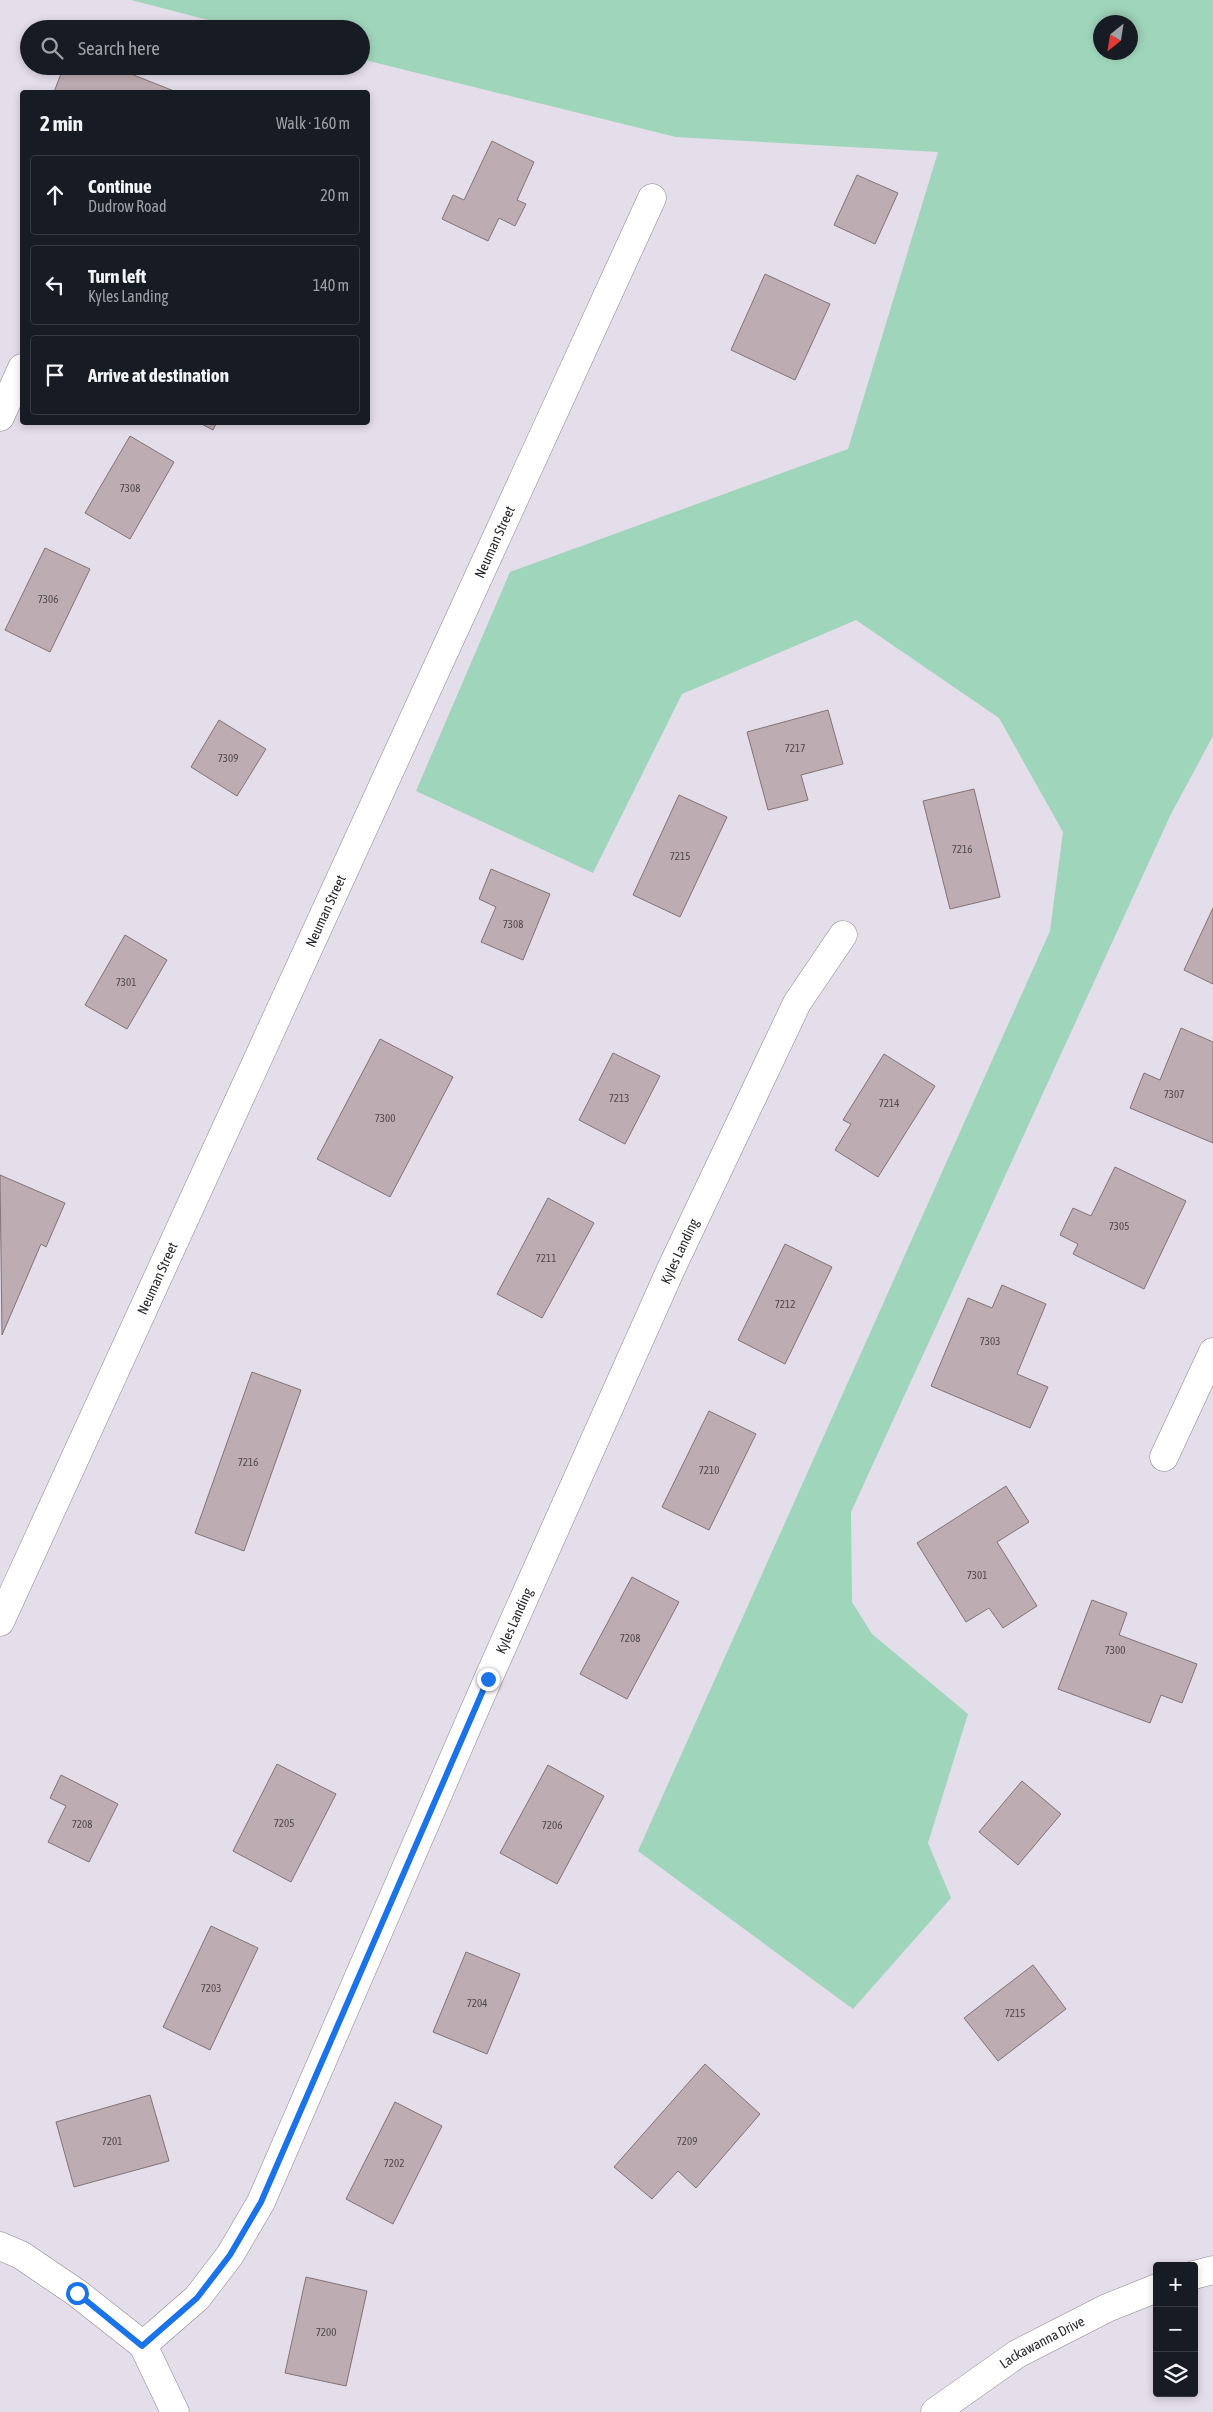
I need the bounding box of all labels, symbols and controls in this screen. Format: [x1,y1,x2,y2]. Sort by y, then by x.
north arrow [1093,15,1138,60]
search box [20,20,370,75]
icon: search [38,34,66,62]
text: Search here [78,37,160,59]
text: 2 min [40,111,83,135]
text: Walk · 160 m [276,114,350,132]
text: Continue [88,175,152,197]
icon: ahead [41,181,69,209]
text: 20 m [320,186,349,204]
text: Dudrow Road [88,197,167,215]
text: Turn left [88,265,146,287]
icon: left [41,271,69,299]
text: 140 m [313,276,349,294]
text: Kyles Landing [88,287,168,305]
icon: arrive [41,361,69,389]
text: Arrive at destination [88,364,229,386]
house number: 7308 [120,482,140,494]
street label: Neuman Street [471,503,518,580]
house number: 7306 [38,593,58,605]
house number: 7217 [785,742,805,754]
house number: 7309 [218,752,238,764]
house number: 7216 [952,843,972,855]
house number: 7215 [670,850,690,862]
street label: Neuman Street [302,872,349,950]
house number: 7308 [503,918,523,930]
house number: 7301 [116,976,136,988]
house number: 7307 [1164,1088,1184,1100]
house number: 7213 [609,1092,629,1104]
house number: 7214 [879,1097,899,1109]
house number: 7300 [375,1112,395,1124]
street label: Kyles Landing [657,1216,702,1286]
house number: 7305 [1109,1220,1129,1232]
street label: Neuman Street [134,1240,181,1317]
house number: 7211 [536,1252,556,1264]
house number: 7212 [775,1298,795,1310]
house number: 7303 [980,1335,1000,1347]
house number: 7216 [238,1456,258,1468]
house number: 7210 [699,1464,719,1476]
house number: 7301 [967,1569,987,1581]
street label: Kyles Landing [492,1585,536,1656]
house number: 7208 [620,1632,640,1644]
house number: 7300 [1105,1644,1125,1656]
route end [477,1668,500,1691]
house number: 7205 [274,1817,294,1829]
house number: 7208 [72,1818,92,1830]
house number: 7206 [542,1819,562,1831]
house number: 7203 [201,1982,221,1994]
house number: 7204 [467,1997,487,2009]
house number: 7215 [1005,2007,1025,2019]
house number: 7201 [102,2135,122,2147]
house number: 7209 [677,2135,697,2147]
house number: 7202 [384,2157,404,2169]
map controls [1153,2262,1198,2397]
button: + [1153,2262,1198,2307]
route start [66,2282,89,2305]
button: − [1153,2307,1198,2352]
street label: Lackawanna Drive [997,2313,1087,2372]
house number: 7200 [316,2326,336,2338]
button: layers [1153,2352,1198,2397]

